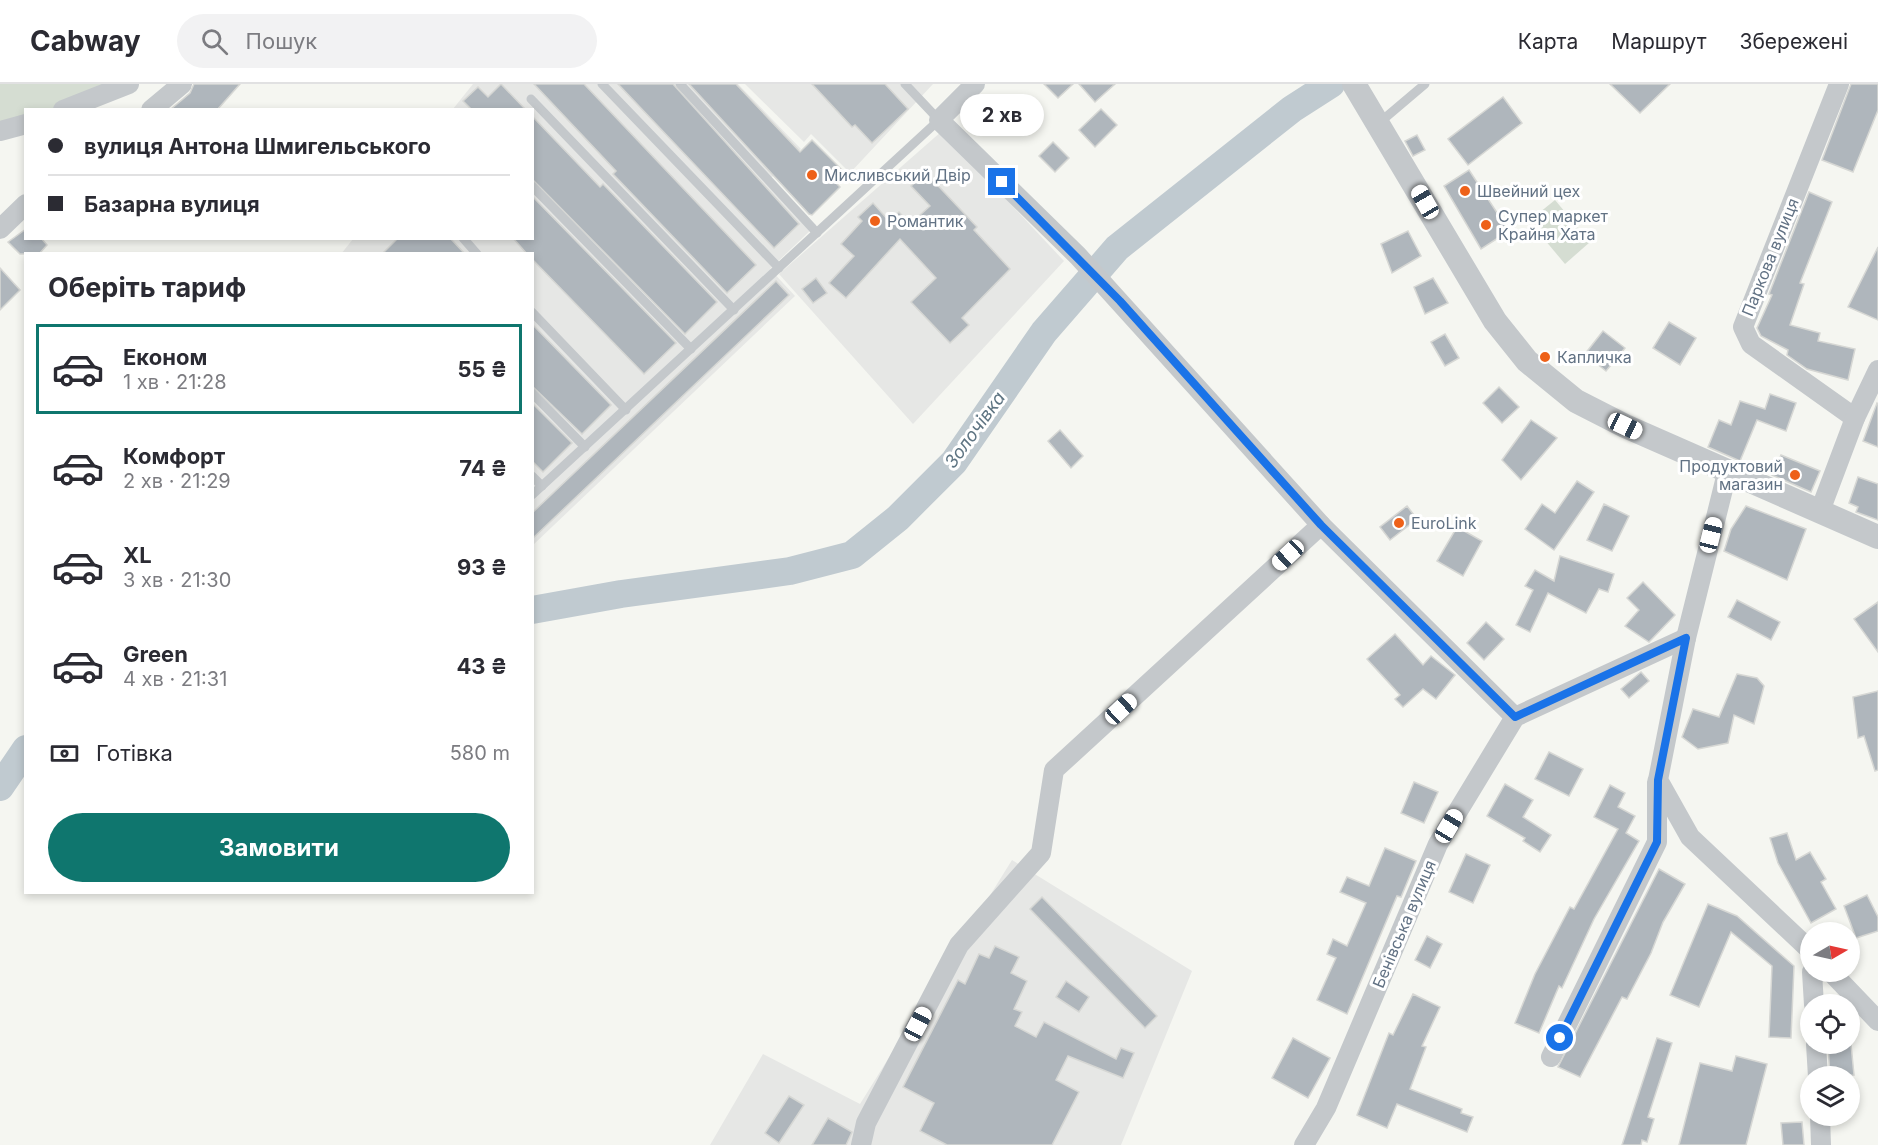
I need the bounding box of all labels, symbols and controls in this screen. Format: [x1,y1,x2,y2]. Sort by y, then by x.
search box [177,14,597,68]
text: Cabway [30,24,141,58]
icon: search [198,25,231,58]
text: Пошук [246,28,317,54]
text: Карта [1518,29,1578,54]
text: Маршрут [1611,29,1706,54]
text: Збережені [1739,29,1848,54]
callout: 2 хв [960,95,1044,137]
text: 2 хв [982,103,1022,127]
text: вулиця Антона Шмигельського [84,133,431,159]
place label: Мисливський Двір [824,165,971,185]
marker: Мисливський Двір [805,168,819,182]
route end [988,168,1015,195]
place label: Швейний цех [1477,181,1581,201]
car [1408,182,1442,222]
marker: Швейний цех [1458,184,1472,198]
text: Базарна вулиця [84,191,260,217]
street label: Паркова вулиця [1737,195,1803,319]
place label: Супер маркет Крайня Хата [1498,206,1608,244]
place label: Романтик [887,211,964,231]
marker: Романтик [868,214,882,228]
marker: Супер маркет Крайня Хата [1479,218,1493,232]
text: Оберіть тариф [48,271,246,304]
icon: car [51,342,105,396]
text: Економ [123,344,207,370]
place label: Капличка [1557,347,1632,367]
marker: Капличка [1538,350,1552,364]
text: 55 ₴ [457,356,507,382]
text: 1 хв · 21:28 [123,370,227,394]
water label: Золочівка [940,388,1009,472]
car [1605,410,1645,442]
icon: car [51,441,105,495]
text: Комфорт [123,443,225,469]
text: 74 ₴ [459,455,507,481]
place label: Продуктовий магазин [1679,456,1783,494]
marker: Продуктовий магазин [1788,468,1802,482]
text: 2 хв · 21:29 [123,469,231,493]
place label: EuroLink [1411,513,1477,533]
car [1698,515,1724,555]
marker: EuroLink [1392,516,1406,530]
car [1269,536,1307,574]
icon: car [51,540,105,594]
text: XL [123,542,152,568]
text: 93 ₴ [457,554,507,580]
text: 3 хв · 21:30 [123,568,231,592]
icon: car [51,639,105,693]
text: Green [123,641,188,667]
text: 43 ₴ [456,653,507,679]
text: 4 хв · 21:31 [123,667,227,691]
car [1102,690,1140,728]
icon: cash [48,737,81,770]
text: Готівка [96,740,173,766]
text: 580 m [450,741,510,765]
car [1432,806,1466,846]
button: Замовити [48,813,510,882]
street label: Бенівська вулиця [1368,857,1440,991]
north arrow [1800,922,1860,982]
map controls [1800,922,1860,1126]
button: locate [1800,994,1860,1054]
car [902,1004,934,1044]
route start [1546,1024,1573,1051]
button: layers [1800,1066,1860,1126]

